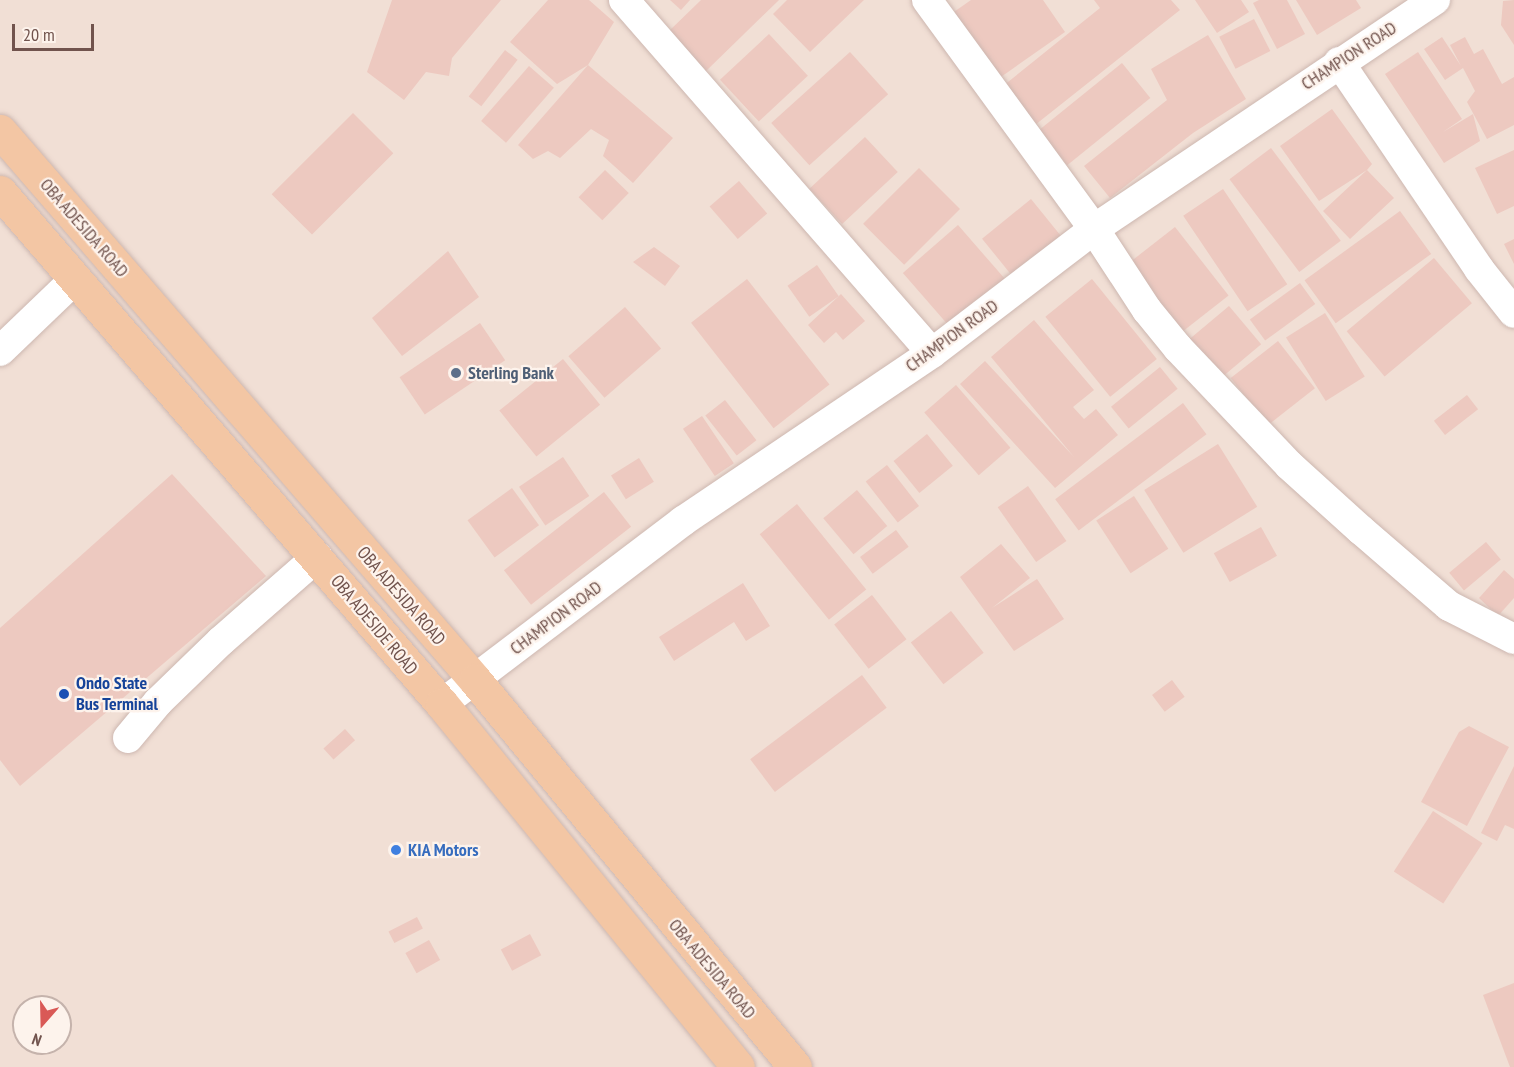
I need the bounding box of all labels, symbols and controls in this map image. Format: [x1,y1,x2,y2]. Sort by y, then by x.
scale bar [15,12,98,50]
street label: CHAMPION ROAD [1297,17,1401,95]
text: 20 m [23,23,55,46]
street label: OBA ADESIDA ROAD [35,174,133,282]
street label: CHAMPION ROAD [901,295,1003,377]
place label: Sterling Bank [468,362,554,384]
marker: Sterling Bank [449,366,463,380]
street label: OBA ADESIDA ROAD [352,542,450,650]
street label: OBA ADESIDE ROAD [326,570,422,680]
street label: CHAMPION ROAD [506,577,606,659]
place label: Ondo State Bus Terminal [76,673,158,716]
marker: Ondo State Bus Terminal [57,687,71,701]
place label: KIA Motors [408,839,479,861]
marker: KIA Motors [389,843,403,857]
street label: OBA ADESIDA ROAD [663,914,761,1024]
north arrow [12,995,72,1055]
text: N [29,1029,44,1051]

